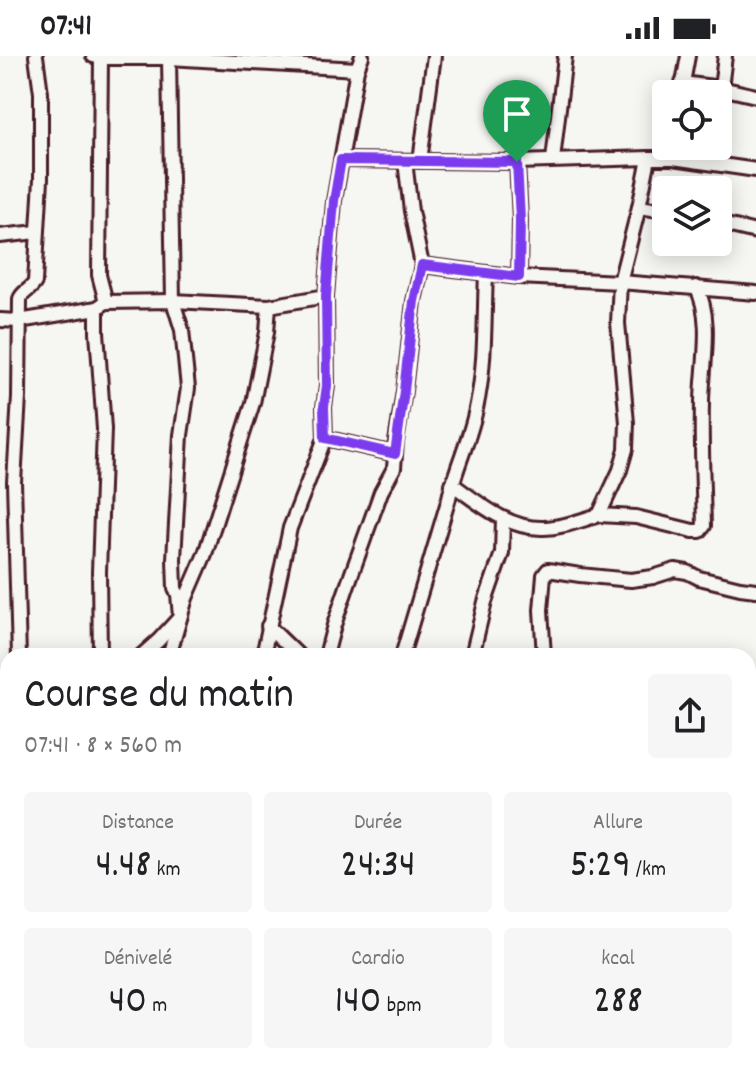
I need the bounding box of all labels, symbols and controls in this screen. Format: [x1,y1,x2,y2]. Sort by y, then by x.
text: 07:41 [40,7,92,50]
pin [483,80,551,162]
map controls [652,80,732,256]
button: locate [652,80,732,160]
icon: arrive [495,92,539,136]
button: layers [652,176,732,256]
text: Course du matin [24,666,294,729]
button: share [648,674,732,758]
text: 07:41 · 8 × 560 m [24,728,182,765]
text: Distance [102,808,174,839]
text: Durée [354,808,402,839]
text: Allure [593,808,643,839]
text: 4.48 [95,839,151,896]
text: 24:34 [340,839,416,896]
text: 5:29 [570,839,631,896]
text: km [151,855,181,886]
text: /km [631,855,666,886]
text: Dénivelé [104,944,172,975]
text: Cardio [351,944,405,975]
text: kcal [601,944,635,975]
text: 40 [109,975,147,1032]
text: 140 [335,975,382,1032]
text: 288 [593,975,643,1032]
text: m [147,991,167,1022]
text: bpm [382,991,422,1022]

